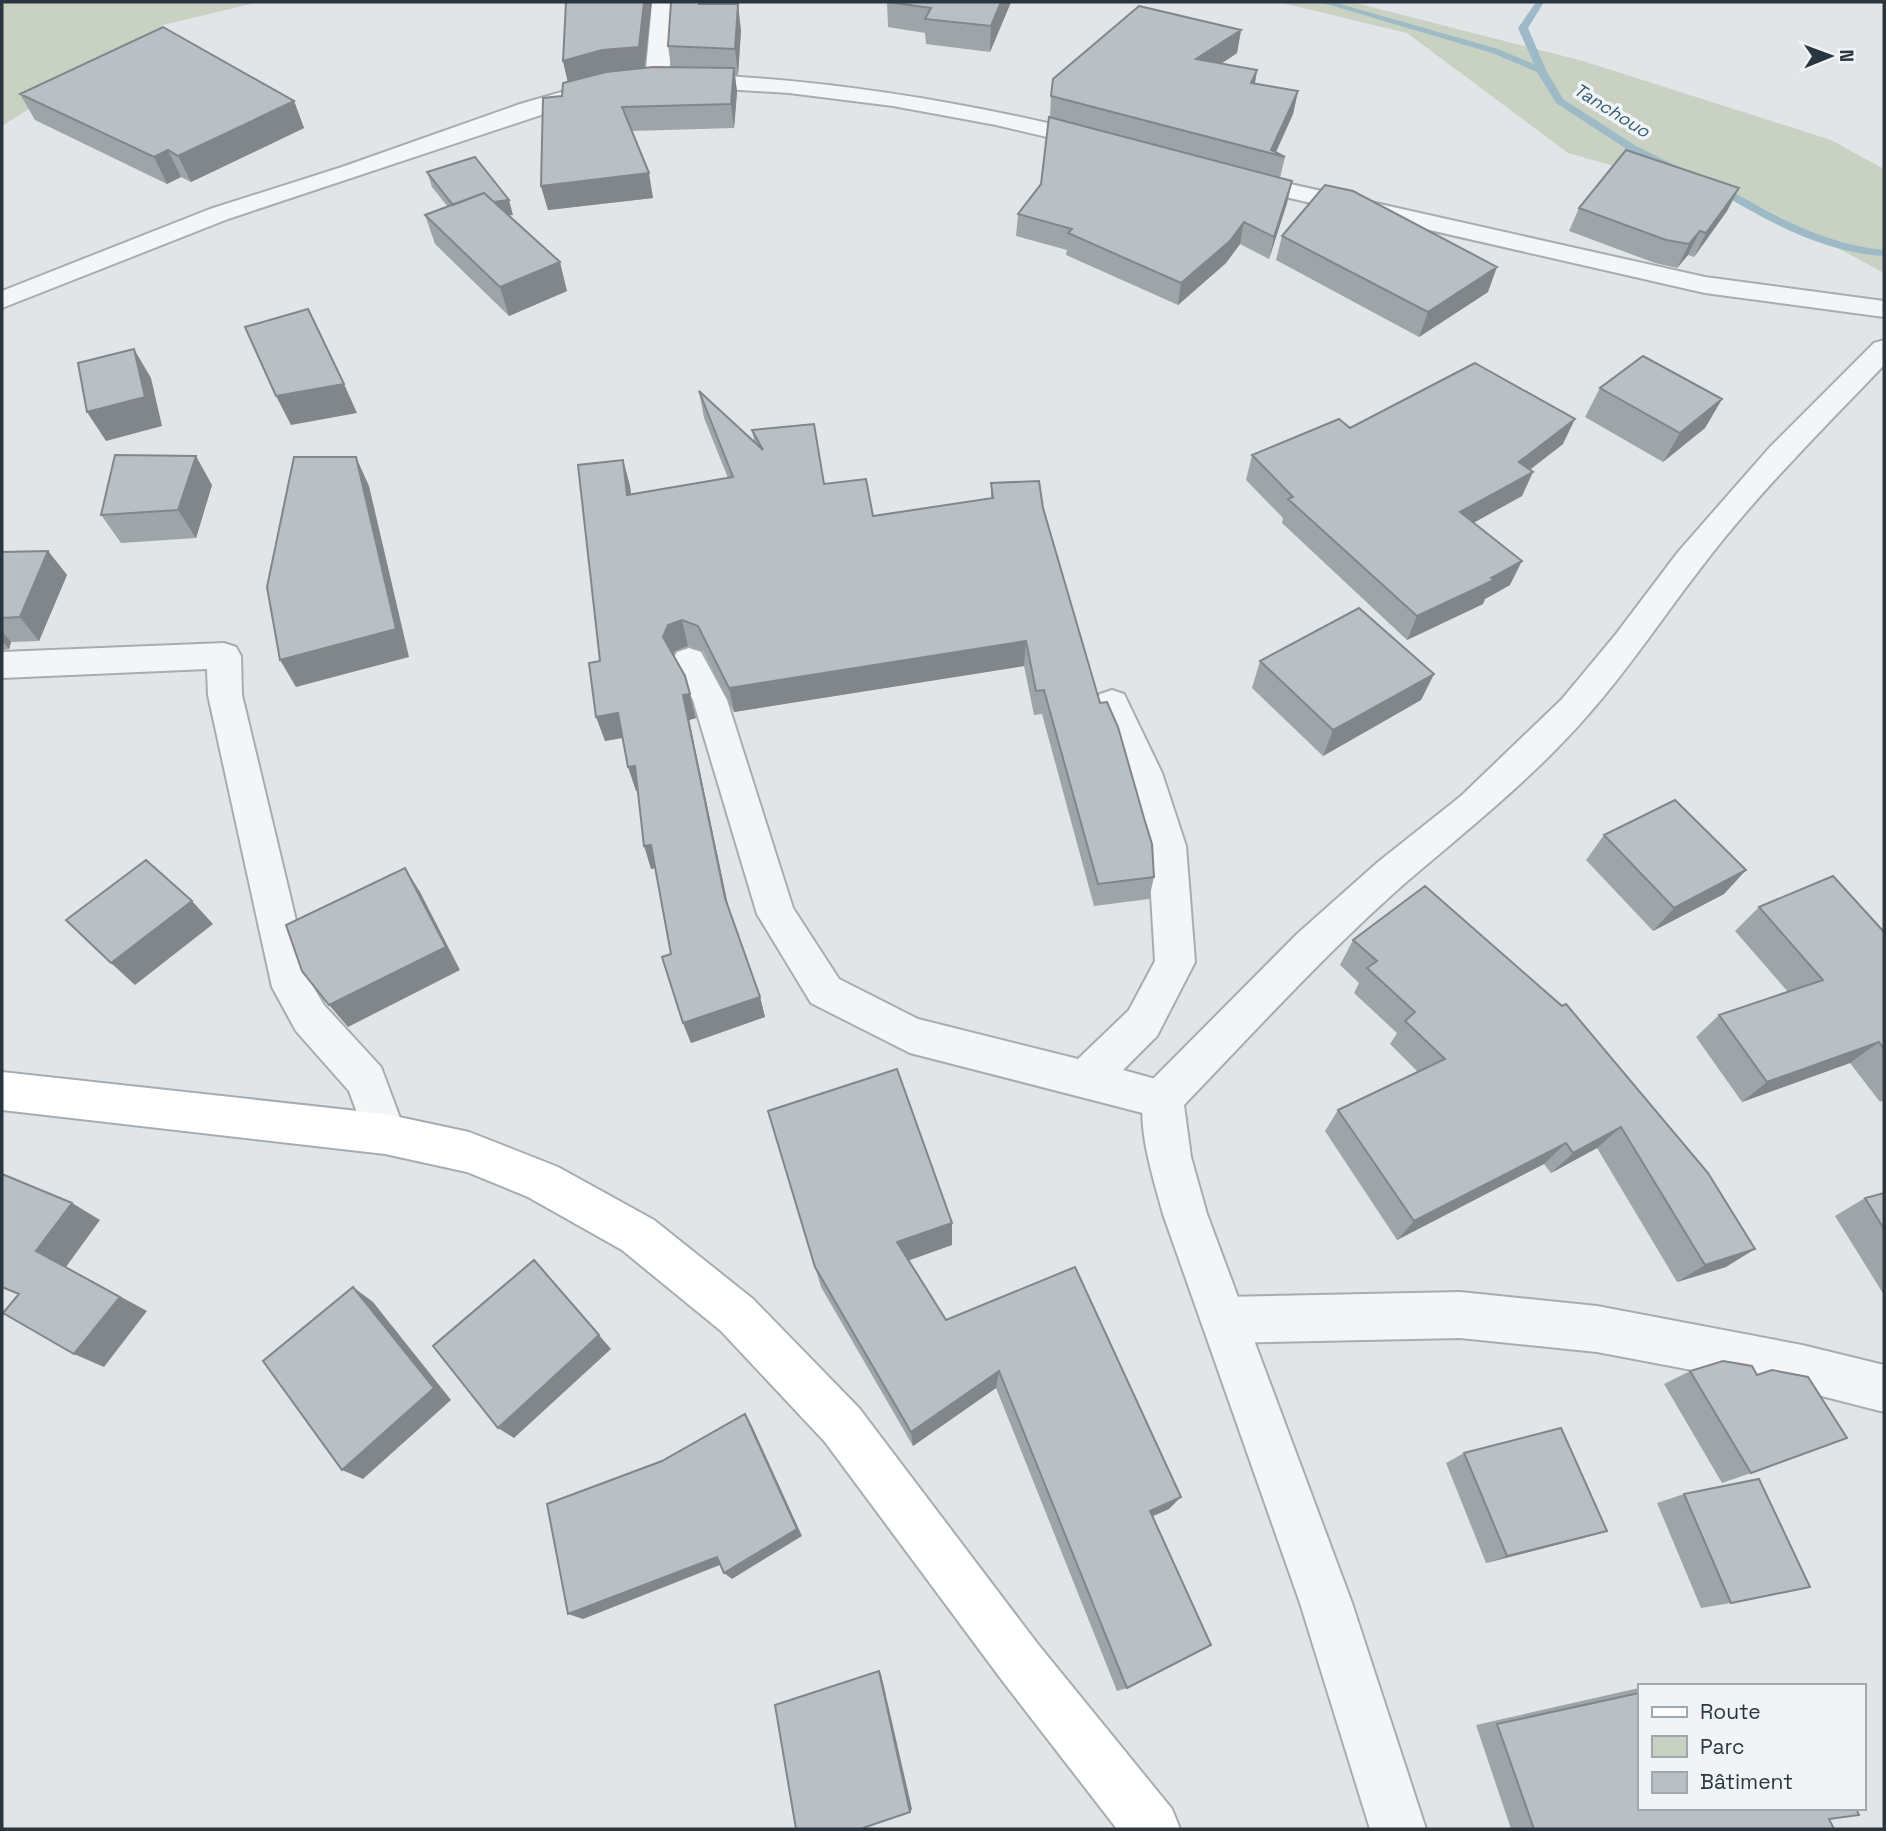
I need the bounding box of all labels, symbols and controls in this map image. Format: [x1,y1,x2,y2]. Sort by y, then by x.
north arrow [1795,21,1865,91]
text: N [1834,49,1859,62]
water label: Tanchouo [1570,78,1655,143]
legend [1638,1684,1865,1810]
text: Route [1700,1698,1761,1725]
text: Parc [1700,1733,1745,1760]
text: Bâtiment [1700,1768,1793,1795]

